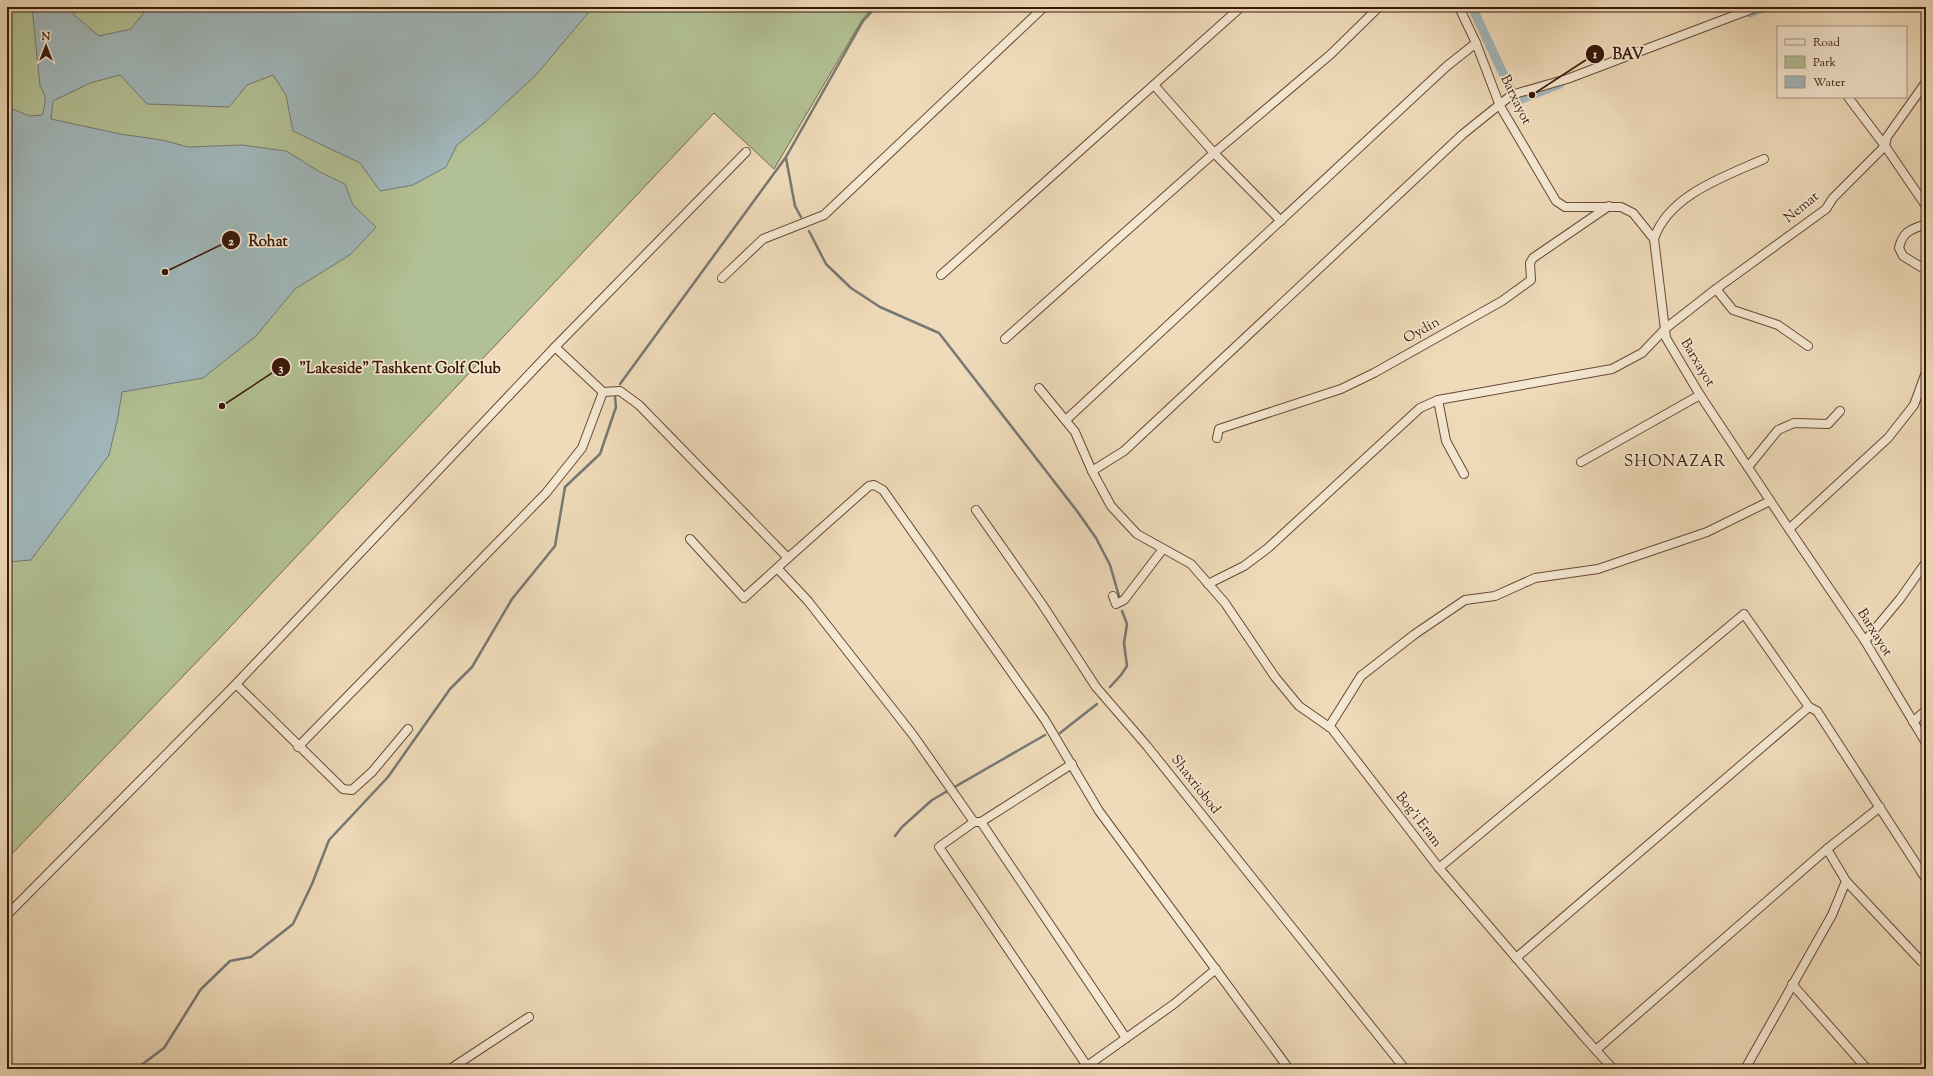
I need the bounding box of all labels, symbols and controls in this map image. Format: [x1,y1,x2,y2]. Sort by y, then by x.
north arrow [26,26,66,66]
legend [1777,26,1907,98]
text: N [41,29,51,45]
text: Road [1813,34,1840,52]
callout: BAV [1585,40,1652,67]
text: BAV [1612,45,1644,66]
text: 1 [1592,46,1598,64]
text: Park [1813,54,1836,72]
street label: Barxayot [1494,72,1536,129]
text: Water [1813,74,1846,92]
street label: Nemat [1780,187,1824,228]
callout: Rohat [221,227,296,254]
text: Rohat [248,232,288,253]
text: 2 [228,233,234,251]
street label: Oydin [1400,313,1444,349]
street label: Barxayot [1675,335,1719,391]
callout: "Lakeside" Tashkent Golf Club [271,354,509,381]
text: "Lakeside" Tashkent Golf Club [299,359,501,380]
text: 3 [279,360,284,378]
district label: SHONAZAR [1624,451,1726,474]
street label: Barxayot [1851,605,1897,661]
street label: Shaxriobod [1165,751,1225,819]
street label: Bog'i Eram [1390,788,1446,852]

